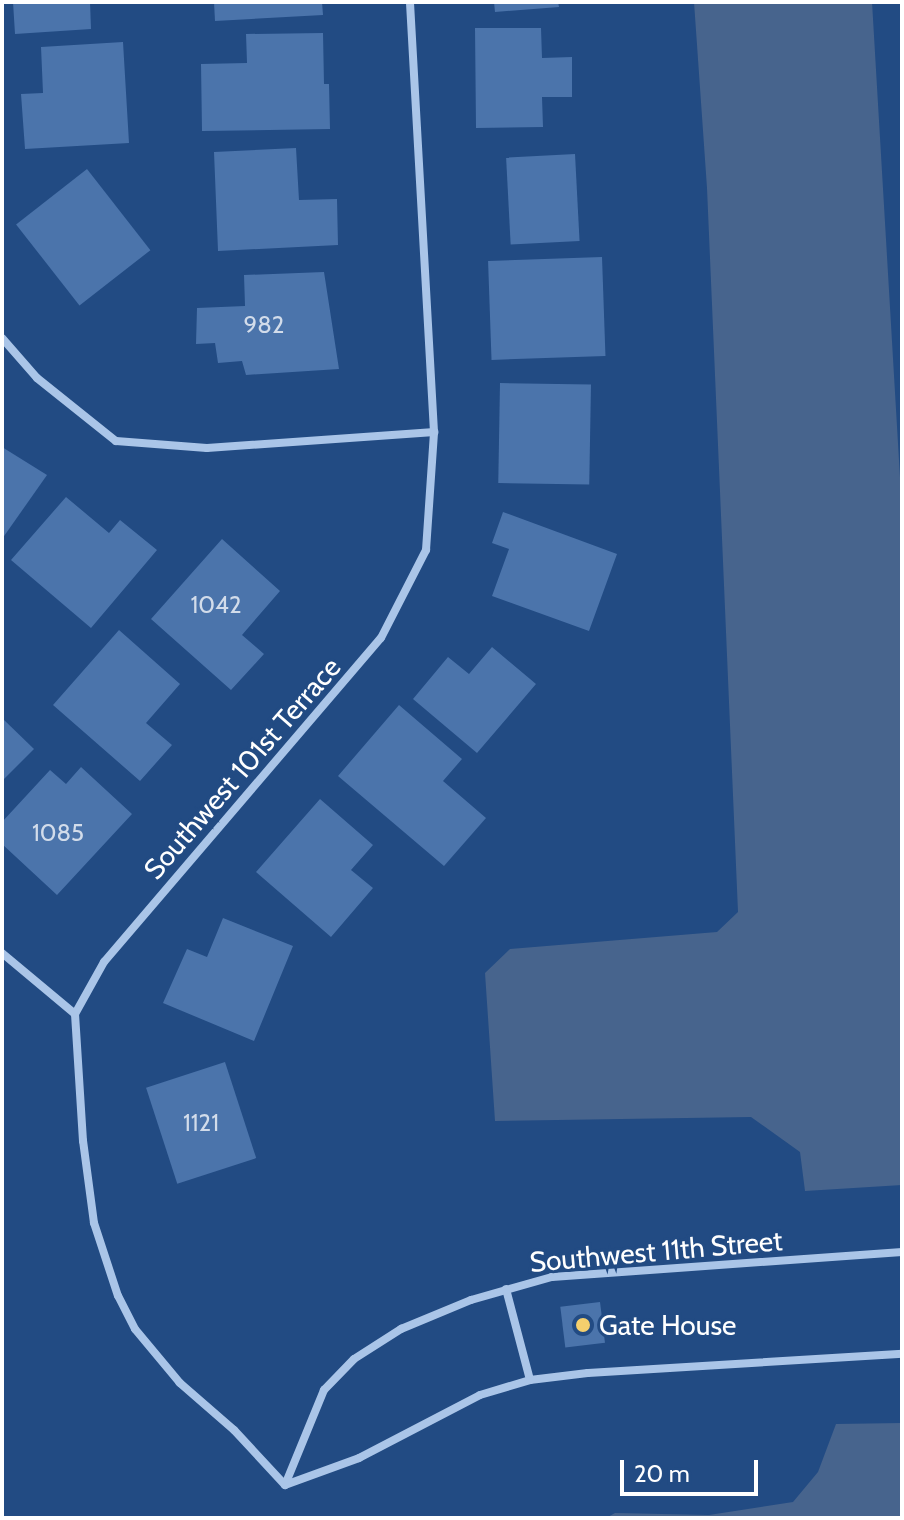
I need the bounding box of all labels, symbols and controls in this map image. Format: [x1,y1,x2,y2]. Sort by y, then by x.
house number: 982 [244,311,284,339]
house number: 1042 [190,591,242,619]
street label: Southwest 101st Terrace [137,650,347,886]
house number: 1085 [32,819,84,847]
house number: 1121 [183,1109,219,1137]
street label: Southwest 11th Street [528,1223,784,1279]
place label: Gate House [599,1308,736,1342]
marker: Gate House [574,1316,592,1334]
scale bar [624,1444,762,1494]
text: 20 m [634,1459,690,1488]

